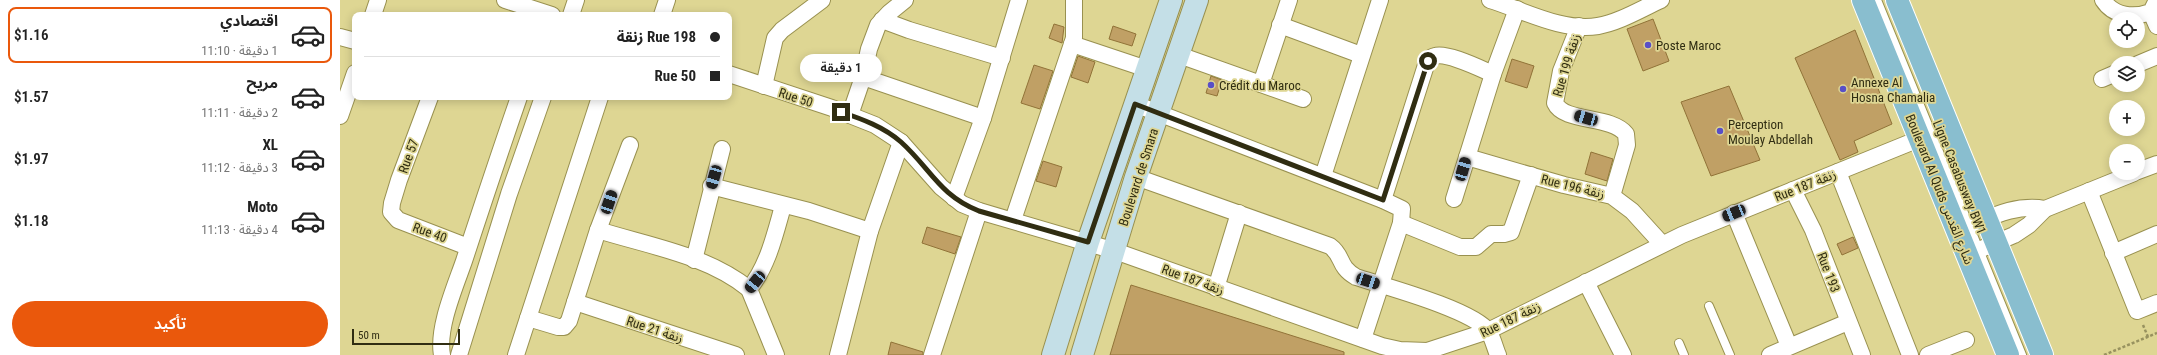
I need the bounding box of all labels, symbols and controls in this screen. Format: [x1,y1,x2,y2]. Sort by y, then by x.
text: اقتصادي [220,12,278,30]
map controls [2109,12,2145,180]
button: locate [2109,12,2145,48]
icon: car [290,17,326,53]
text: $1.16 [14,26,48,44]
text: Rue 198 زنقة [617,28,696,46]
street label: Rue 199 زنقة [1550,32,1583,98]
place label: Poste Maroc [1656,38,1721,53]
marker: Poste Maroc [1643,40,1653,50]
text: 1 دقيقة · 11:10 [201,43,278,58]
route start [1419,52,1437,70]
callout: 1 دقيقة [800,54,882,82]
button: layers [2109,56,2145,92]
text: 1 دقيقة [820,60,862,75]
text: Rue 50 [655,67,696,85]
text: مريح [246,74,278,92]
place label: Annexe Al Hosna Chamalia [1851,75,1935,105]
place label: Crédit du Maroc [1219,78,1301,93]
icon: car [290,79,326,115]
marker: Crédit du Maroc [1206,80,1216,90]
marker: Annexe Al Hosna Chamalia [1838,84,1848,94]
street label: Rue 50 [777,85,815,110]
text: $1.57 [14,88,48,106]
button: + [2109,100,2145,136]
route end [832,103,850,121]
text: 2 دقيقة · 11:11 [201,105,278,120]
car [1573,109,1599,127]
street label: Boulevard Al Quds شارع القدس [1900,112,1977,268]
place label: Perception Moulay Abdellah [1728,117,1813,147]
street label: Ligne Casabusway BW1 [1930,118,1989,236]
street label: Boulevard de Smara [1116,126,1161,228]
marker: Perception Moulay Abdellah [1715,126,1725,136]
text: XL [262,136,278,154]
street label: Rue 57 [395,137,422,175]
icon: car [290,141,326,177]
button: − [2109,144,2145,180]
text: $1.97 [14,150,48,168]
car [1454,156,1472,182]
text: 3 دقيقة · 11:12 [201,160,278,175]
car [705,164,723,190]
street label: Rue 187 زنقة [1772,166,1838,205]
street label: Rue 196 زنقة [1539,171,1606,202]
car [599,189,619,215]
text: Moto [247,198,278,216]
icon: car [290,203,326,239]
car [1721,203,1747,223]
text: $1.18 [14,212,48,230]
street label: Rue 40 [411,219,449,246]
text: 4 دقيقة · 11:13 [201,222,278,237]
street label: Rue 193 [1814,250,1843,294]
street label: Rue 187 زنقة [1160,261,1226,298]
car [743,269,767,295]
car [1355,272,1381,290]
street label: Rue 187 زنقة [1478,298,1543,340]
button: تأكيد [12,301,328,347]
street label: Rue 21 زنقة [625,313,685,346]
scale bar [352,327,460,346]
text: 50 m [358,329,380,342]

